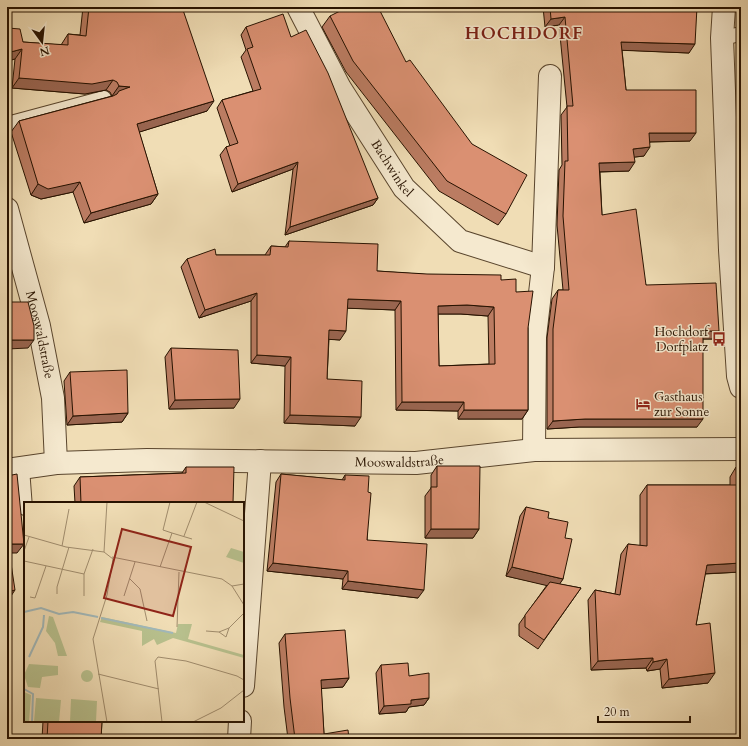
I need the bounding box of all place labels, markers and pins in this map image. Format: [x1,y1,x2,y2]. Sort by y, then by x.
place label: Hochdorf Dorfplatz [654,323,710,356]
bus stop icon: Hochdorf Dorfplatz [711,331,727,347]
place label: Gasthaus zur Sonne [654,388,709,421]
hotel icon: Gasthaus zur Sonne [635,396,651,412]

